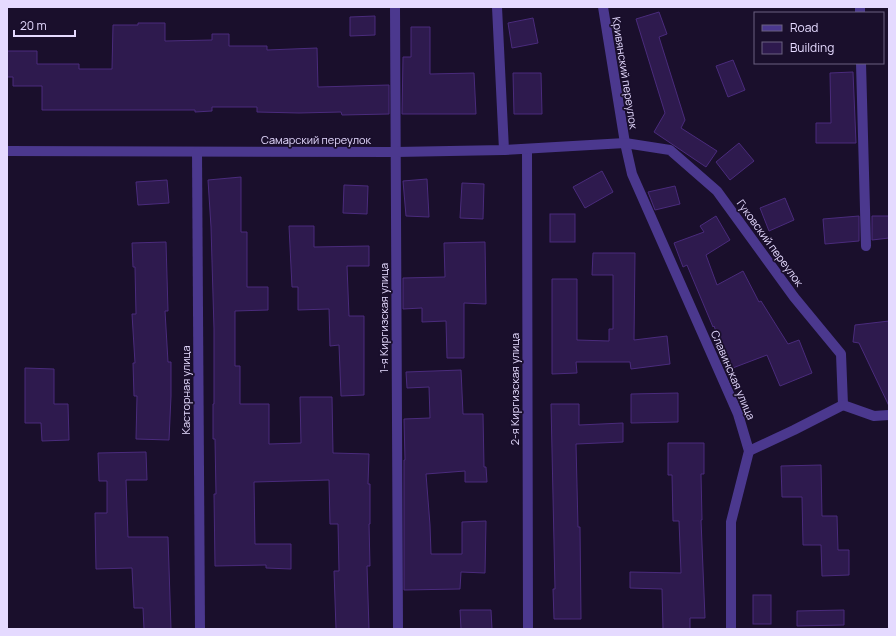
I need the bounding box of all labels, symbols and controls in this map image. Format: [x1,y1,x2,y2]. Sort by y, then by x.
scale bar [14,12,75,38]
legend [754,12,884,64]
street label: Кривянский переулок [609,16,642,131]
text: 20 m [20,17,47,34]
text: Road [790,19,818,36]
text: Building [790,39,834,56]
street label: Самарский переулок [261,132,371,147]
street label: Гуковский переулок [734,196,807,290]
street label: 1-я Киргизская улица [376,263,391,373]
street label: Славинская улица [708,328,759,422]
street label: 2-я Киргизская улица [507,333,522,445]
street label: Касторная улица [178,345,193,435]

